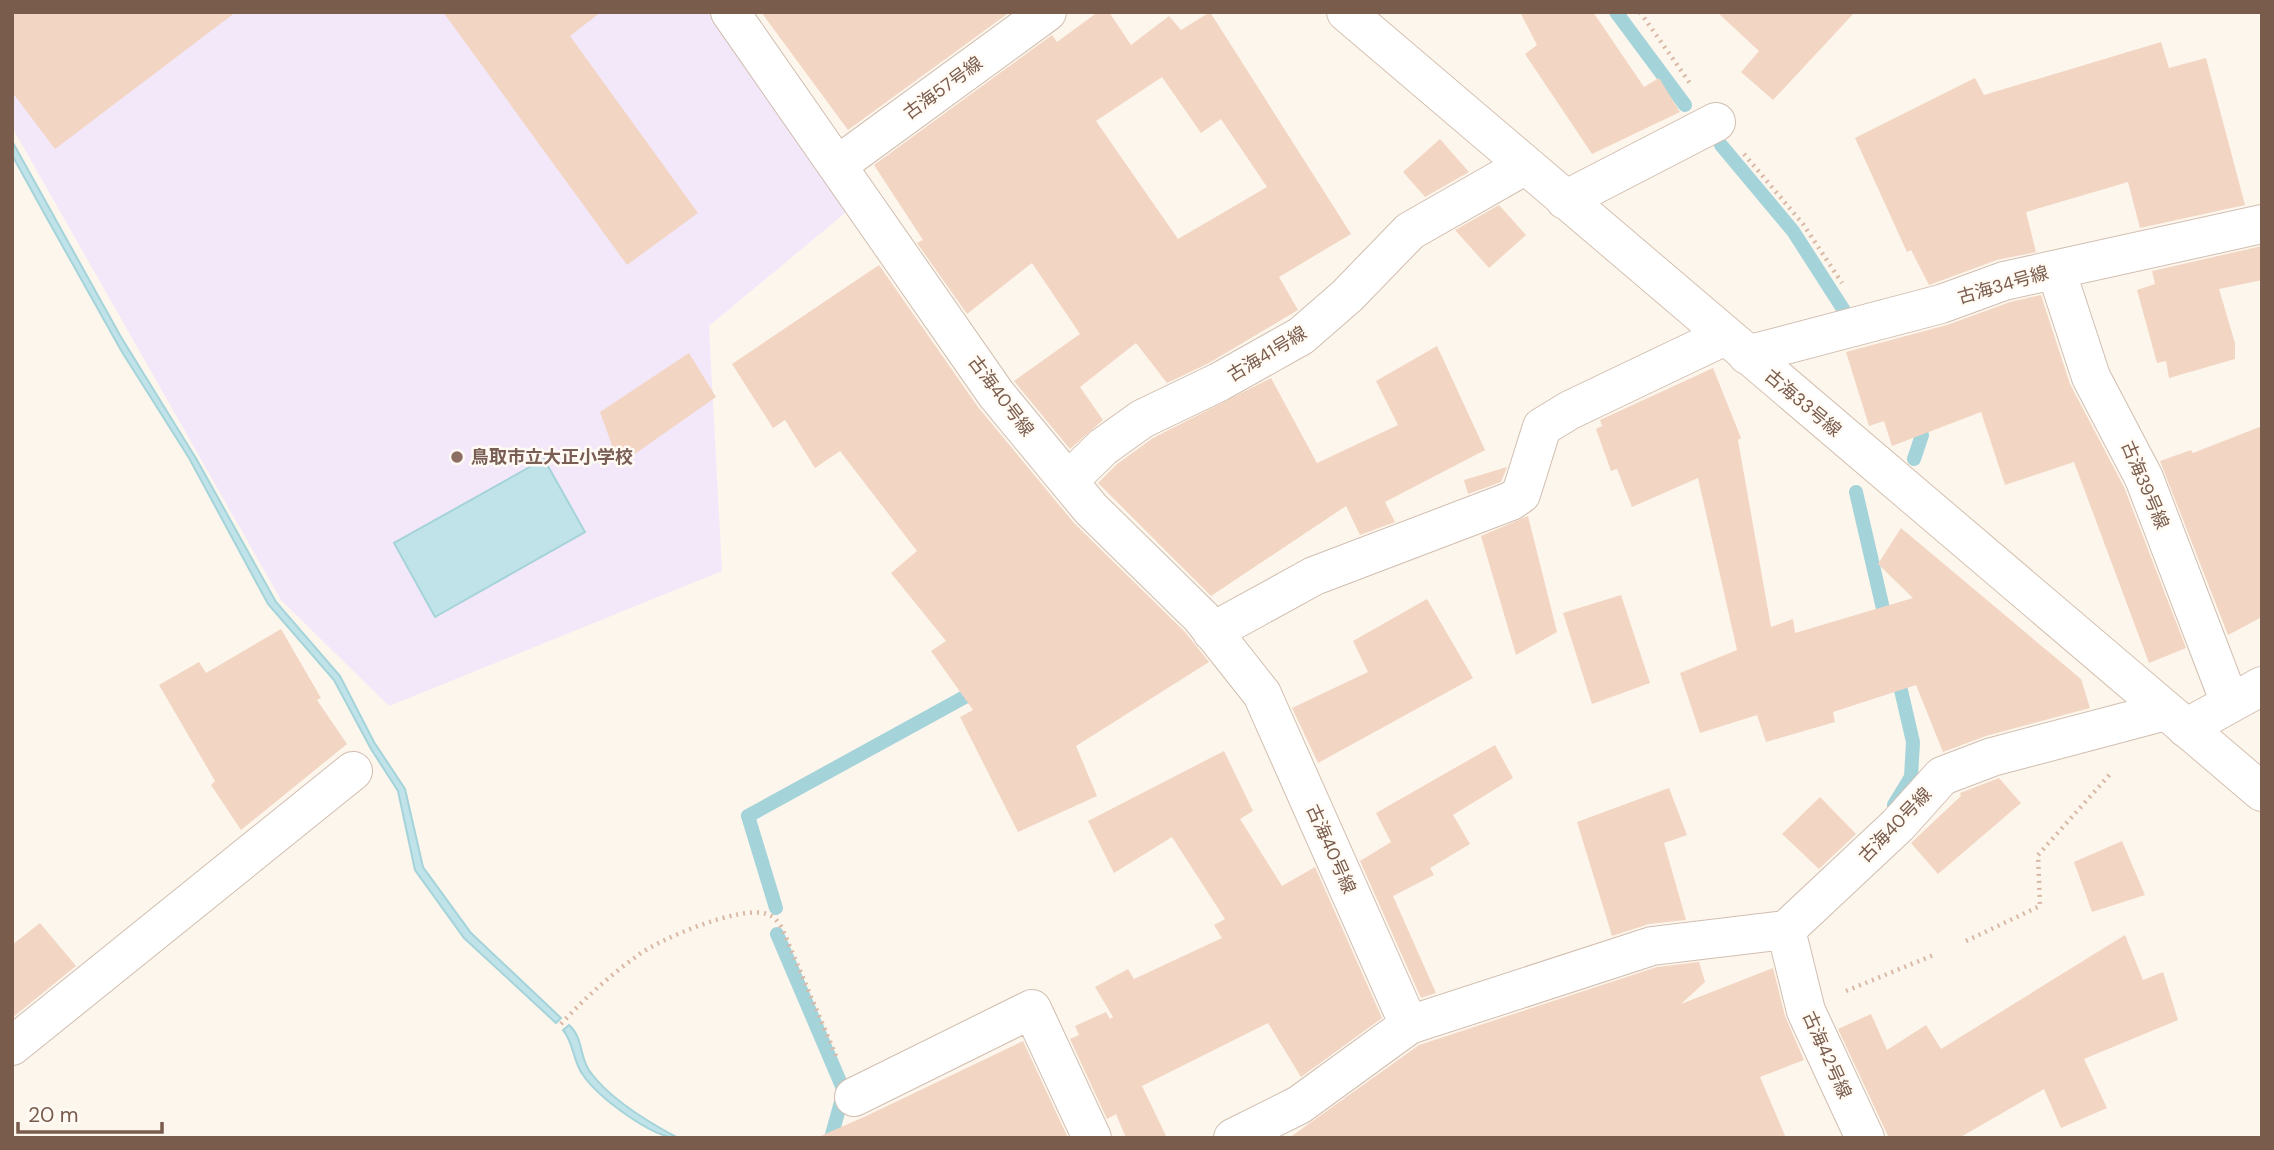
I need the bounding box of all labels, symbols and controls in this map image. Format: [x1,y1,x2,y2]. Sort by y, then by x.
street label: 古海57号線 [899,51,987,125]
street label: 古海34号線 [1955,261,2051,309]
street label: 古海41号線 [1223,321,1311,387]
street label: 古海40号線 [963,351,1039,441]
street label: 古海33号線 [1760,364,1846,442]
street label: 古海39号線 [2116,437,2174,533]
place label: 鳥取市立大正小学校 [471,445,633,469]
marker: 鳥取市立大正小学校 [449,449,465,465]
street label: 古海40号線 [1853,782,1937,868]
street label: 古海40号線 [1301,801,1361,897]
street label: 古海42号線 [1797,1008,1857,1102]
scale bar [18,1090,161,1134]
text: 20 m [28,1101,79,1129]

